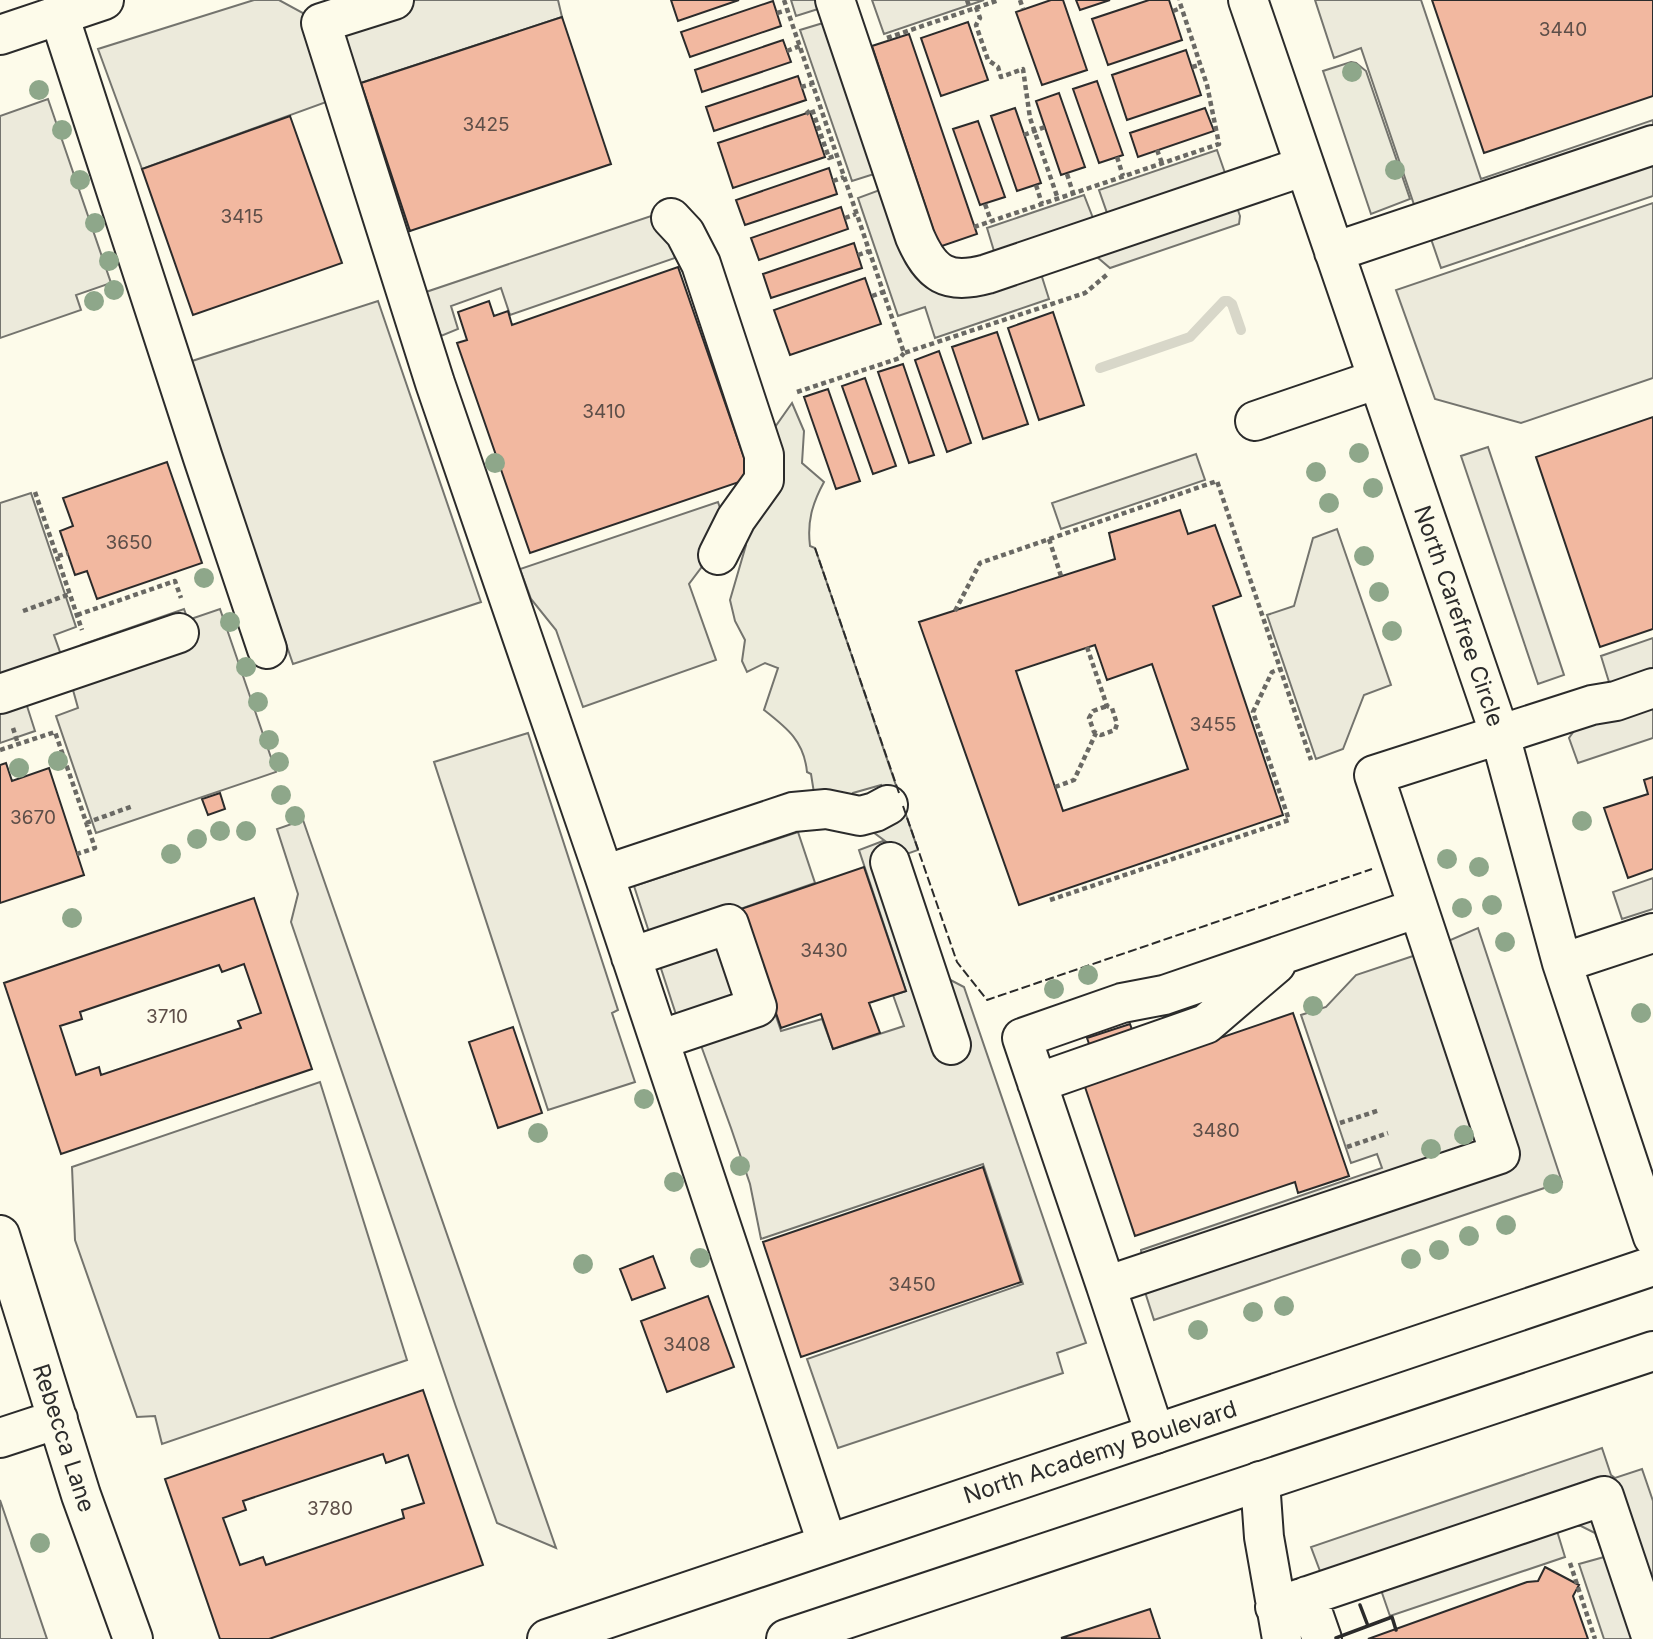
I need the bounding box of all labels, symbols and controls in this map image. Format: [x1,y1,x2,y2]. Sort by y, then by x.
house number: 3440 [1539,18,1587,41]
house number: 3425 [462,113,510,136]
house number: 3415 [221,205,263,228]
house number: 3410 [582,400,626,423]
street label: North Carefree Circle [1408,502,1510,730]
house number: 3650 [105,531,153,554]
house number: 3455 [1189,713,1237,736]
house number: 3670 [10,806,56,829]
house number: 3430 [800,939,848,962]
house number: 3710 [146,1005,188,1028]
house number: 3480 [1192,1119,1240,1142]
house number: 3450 [888,1273,936,1296]
house number: 3408 [663,1333,711,1356]
street label: Rebecca Lane [27,1360,101,1516]
street label: North Academy Boulevard [960,1395,1240,1509]
house number: 3780 [307,1497,353,1520]

